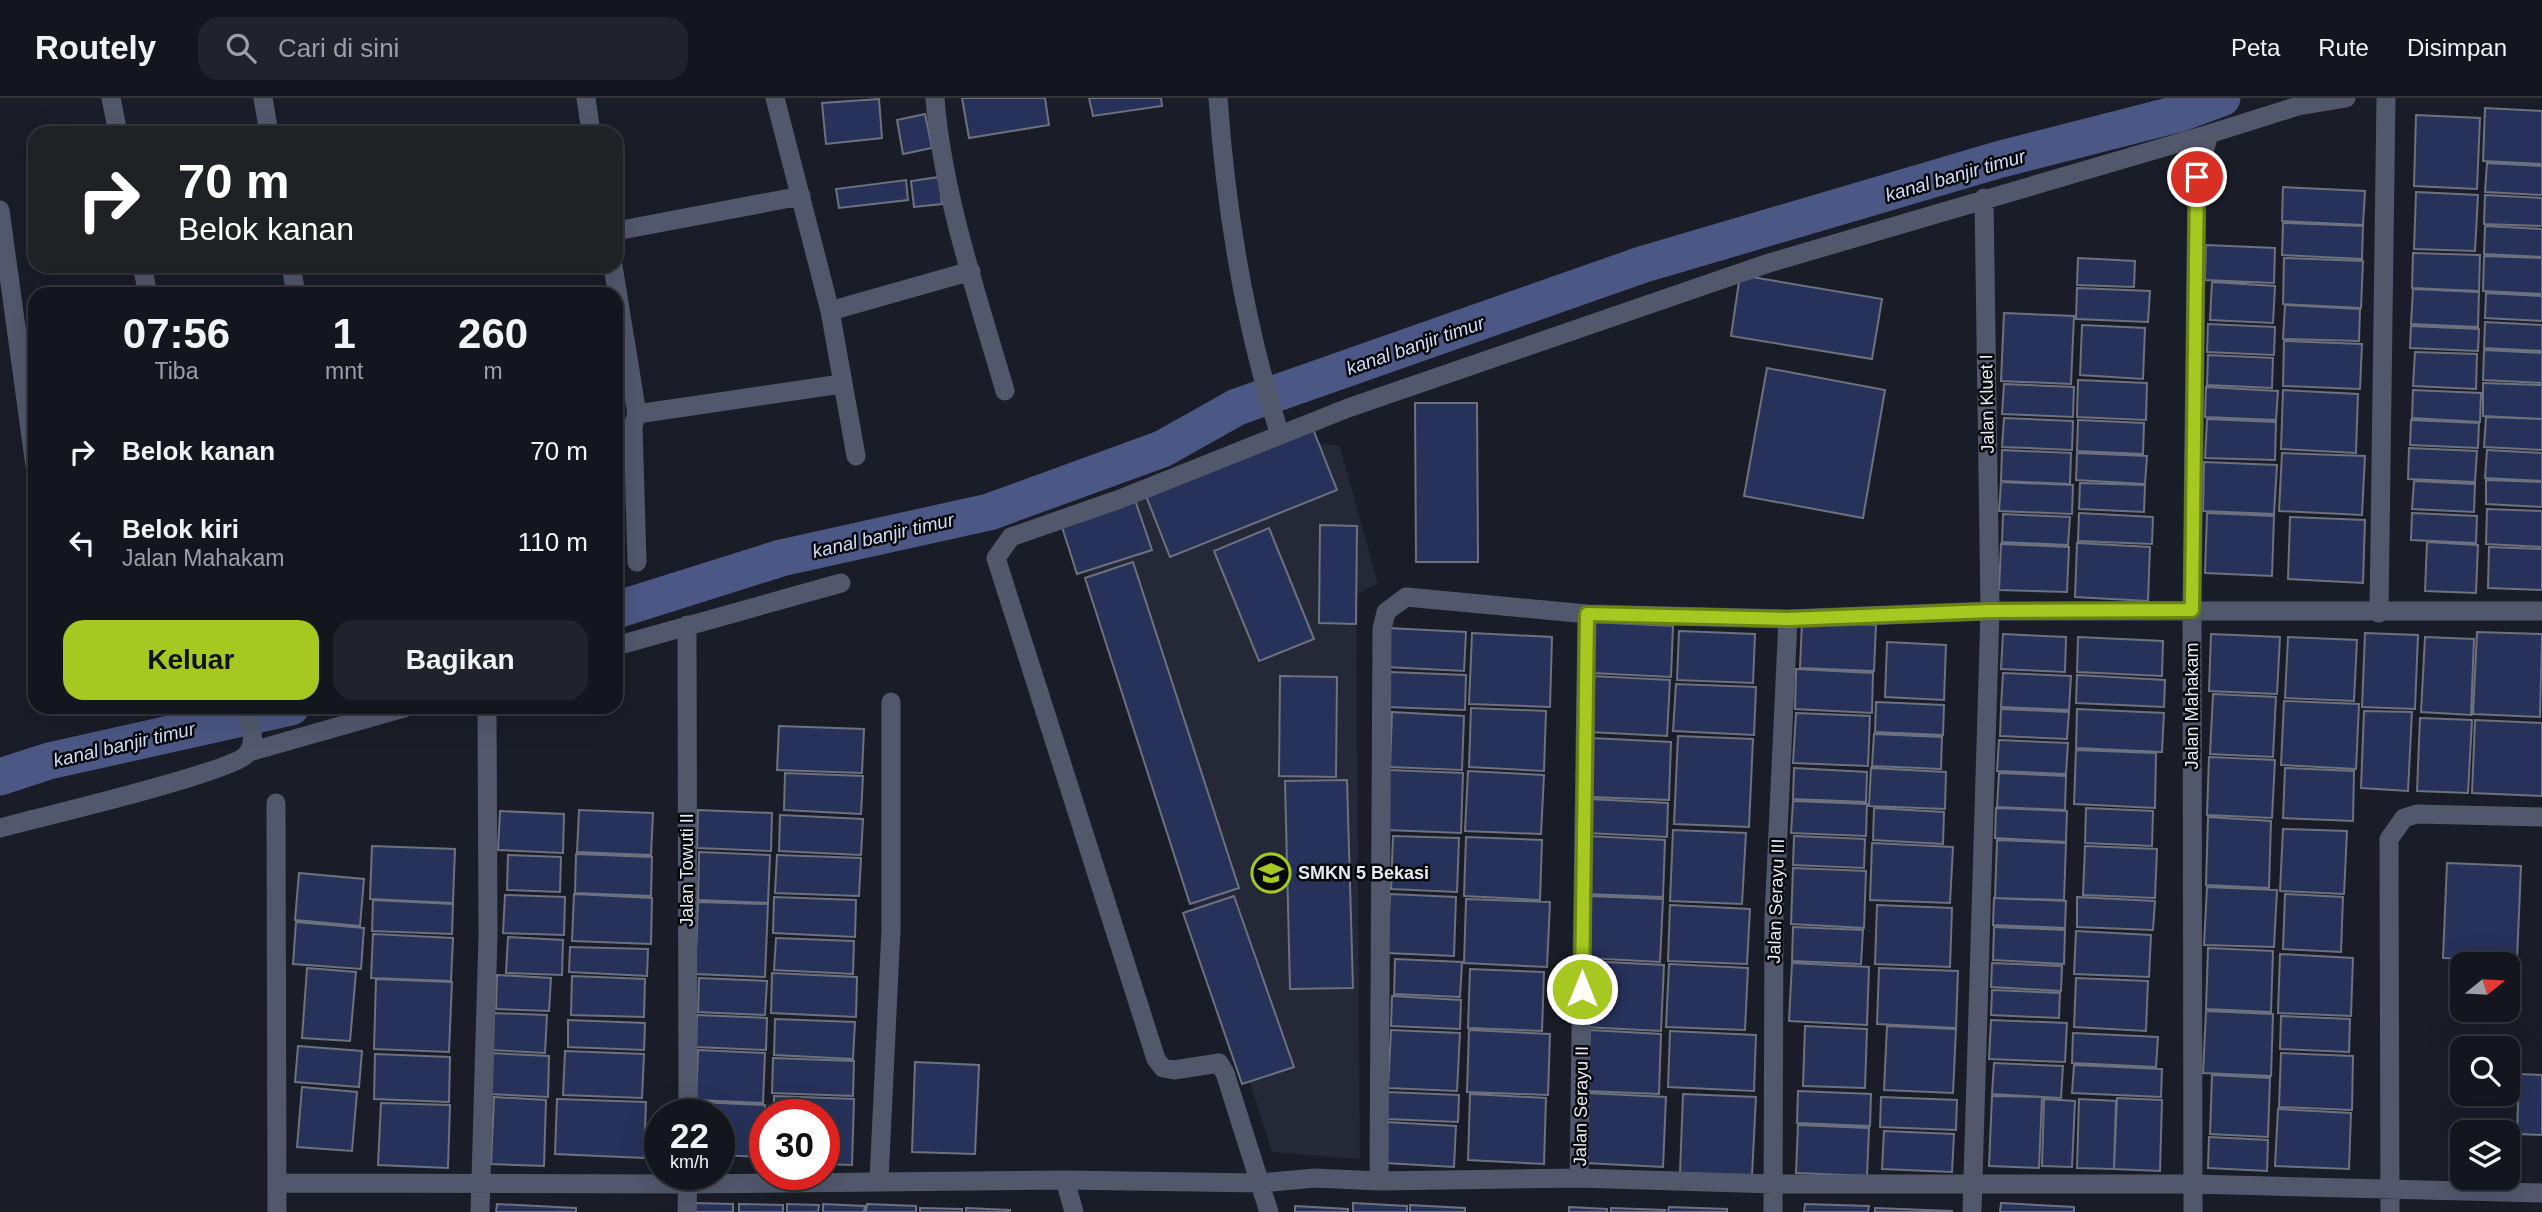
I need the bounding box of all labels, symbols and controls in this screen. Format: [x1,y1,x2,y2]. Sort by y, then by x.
search box [198,17,688,80]
text: Routely [35,29,156,66]
icon: search [222,29,260,67]
text: Cari di sini [278,33,399,63]
text: Peta [2231,34,2280,61]
text: Rute [2318,34,2369,61]
text: Disimpan [2407,34,2507,61]
water label: kanal banjir timur [1883,145,2028,206]
pin [2167,147,2227,207]
icon: right [63,154,154,245]
text: 70 m [178,154,290,208]
icon: arrive [2178,158,2216,196]
text: Belok kanan [178,211,354,247]
text: 07:56 [123,310,230,357]
text: 1 [332,310,356,357]
text: 260 [458,310,528,357]
water label: kanal banjir timur [1343,312,1488,379]
street label: Jalan Kluet I [1976,354,1998,454]
text: Tiba [155,358,198,384]
text: mnt [325,358,363,384]
text: m [484,358,503,384]
icon: right [63,433,101,471]
text: Belok kanan [122,436,275,466]
text: 70 m [530,436,588,466]
water label: kanal banjir timur [810,509,957,562]
text: Belok kiri [122,514,239,544]
icon: left [63,524,101,562]
text: 110 m [518,527,588,557]
text: Jalan Mahakam [122,545,284,571]
button: Keluar [63,620,319,700]
button: Bagikan [333,620,588,700]
street label: Jalan Mahakam [2182,642,2202,770]
water label: kanal banjir timur [51,718,198,771]
street label: Jalan Towuti II [677,813,697,927]
street label: Jalan Serayu III [1764,838,1788,964]
school or university icon: SMKN 5 Bekasi [1250,852,1292,894]
place label: SMKN 5 Bekasi [1298,863,1429,883]
position arrow [1545,952,1619,1026]
north arrow [2450,952,2520,1022]
map controls [2450,952,2520,1190]
button: search [2450,1036,2520,1106]
street label: Jalan Serayu II [1570,1046,1592,1166]
speed limit sign: 30 [749,1099,840,1190]
text: 22 [670,1116,709,1155]
button: layers [2450,1120,2520,1190]
text: km/h [670,1152,709,1172]

